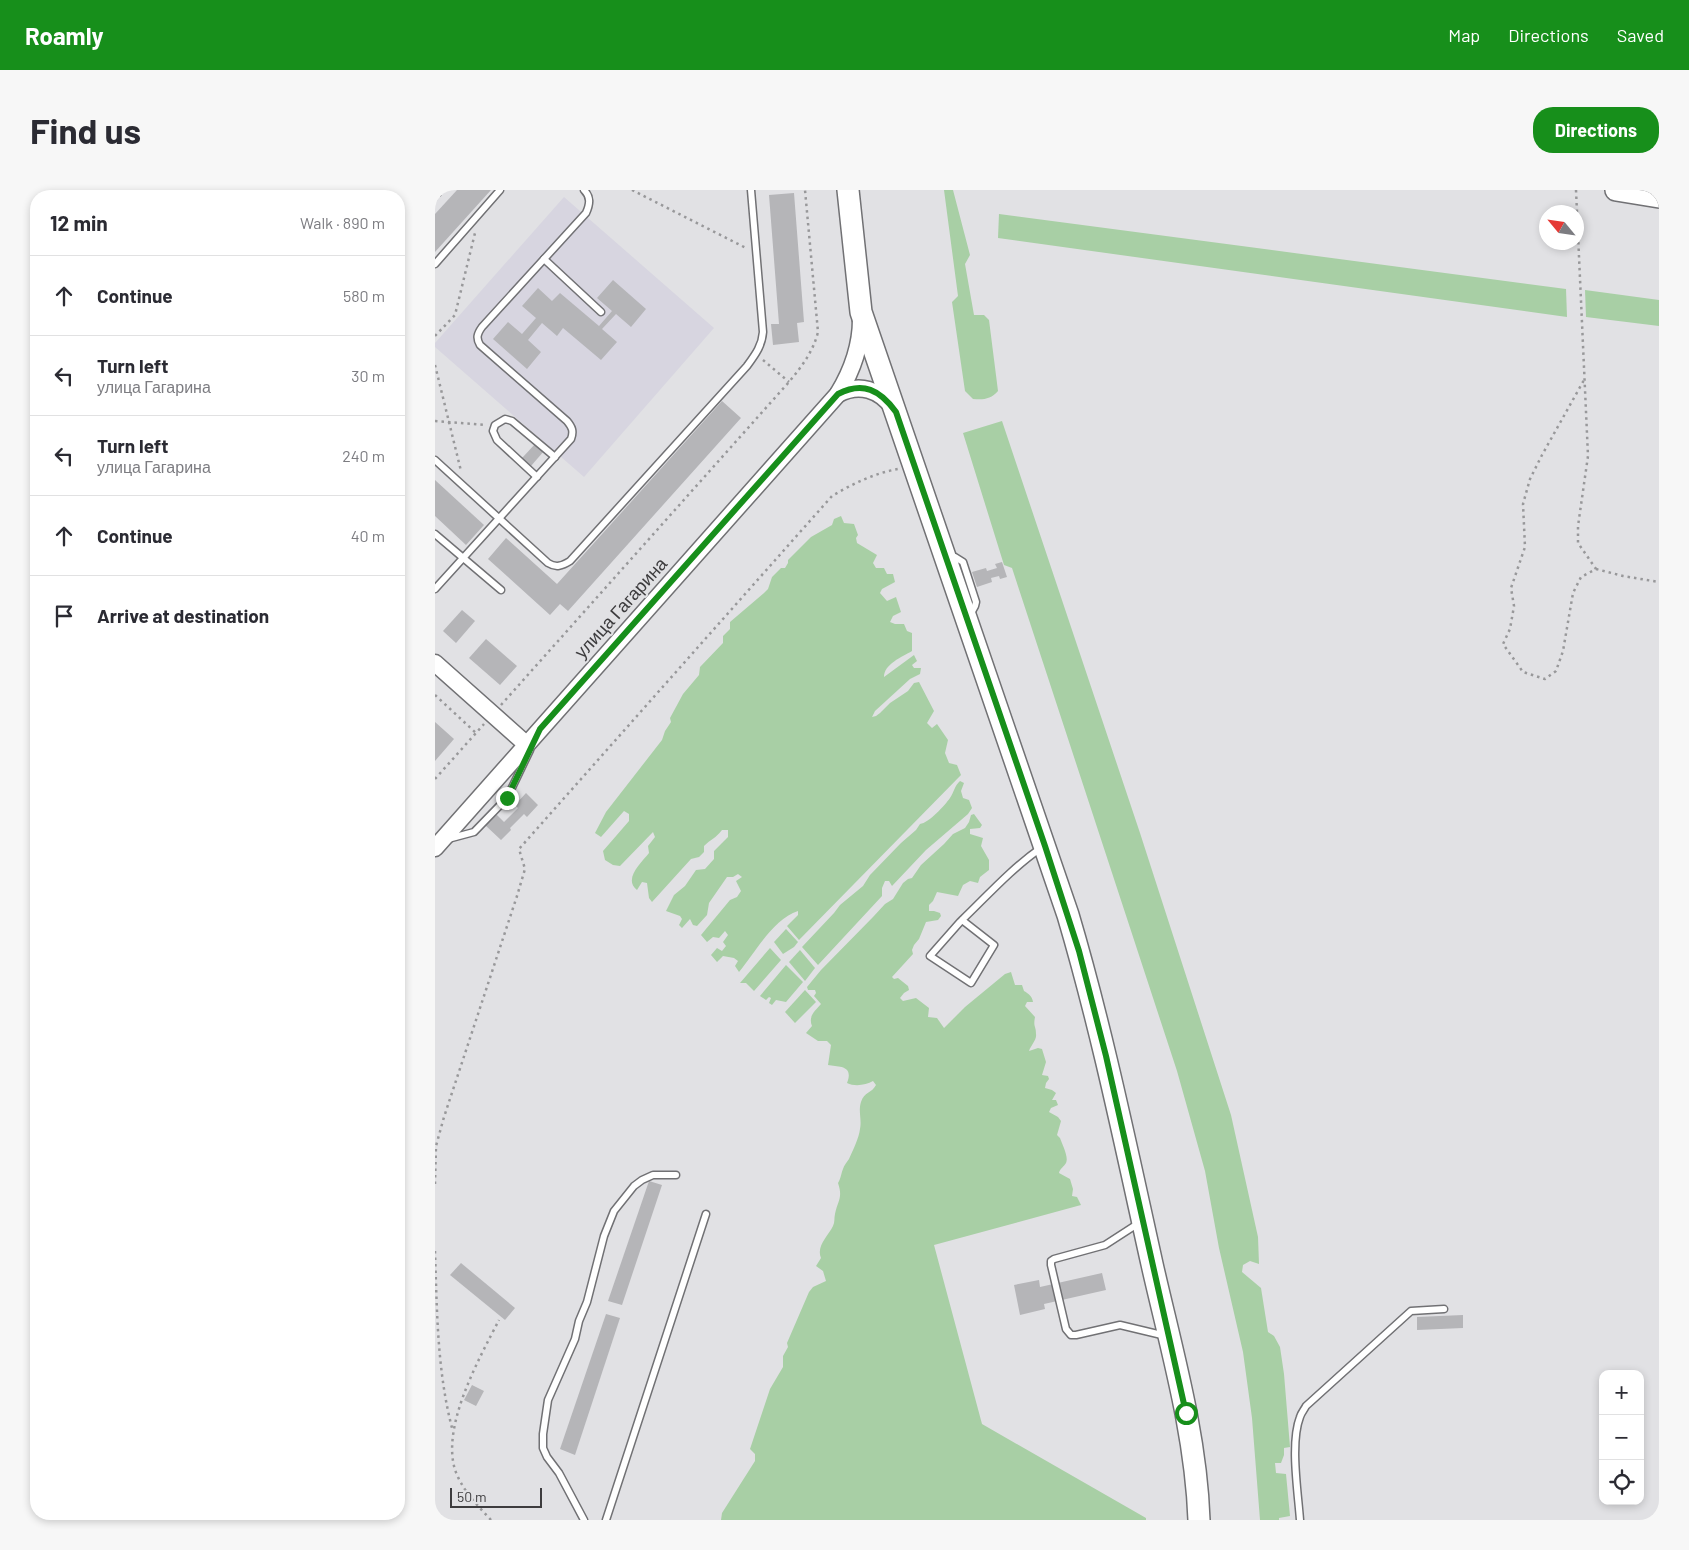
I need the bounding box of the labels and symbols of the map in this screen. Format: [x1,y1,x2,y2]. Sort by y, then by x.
north arrow [1539,205,1584,250]
street label: улица Гагарина [569,552,672,662]
route end [496,787,519,810]
route start [1175,1402,1198,1425]
scale bar [450,1485,543,1508]

